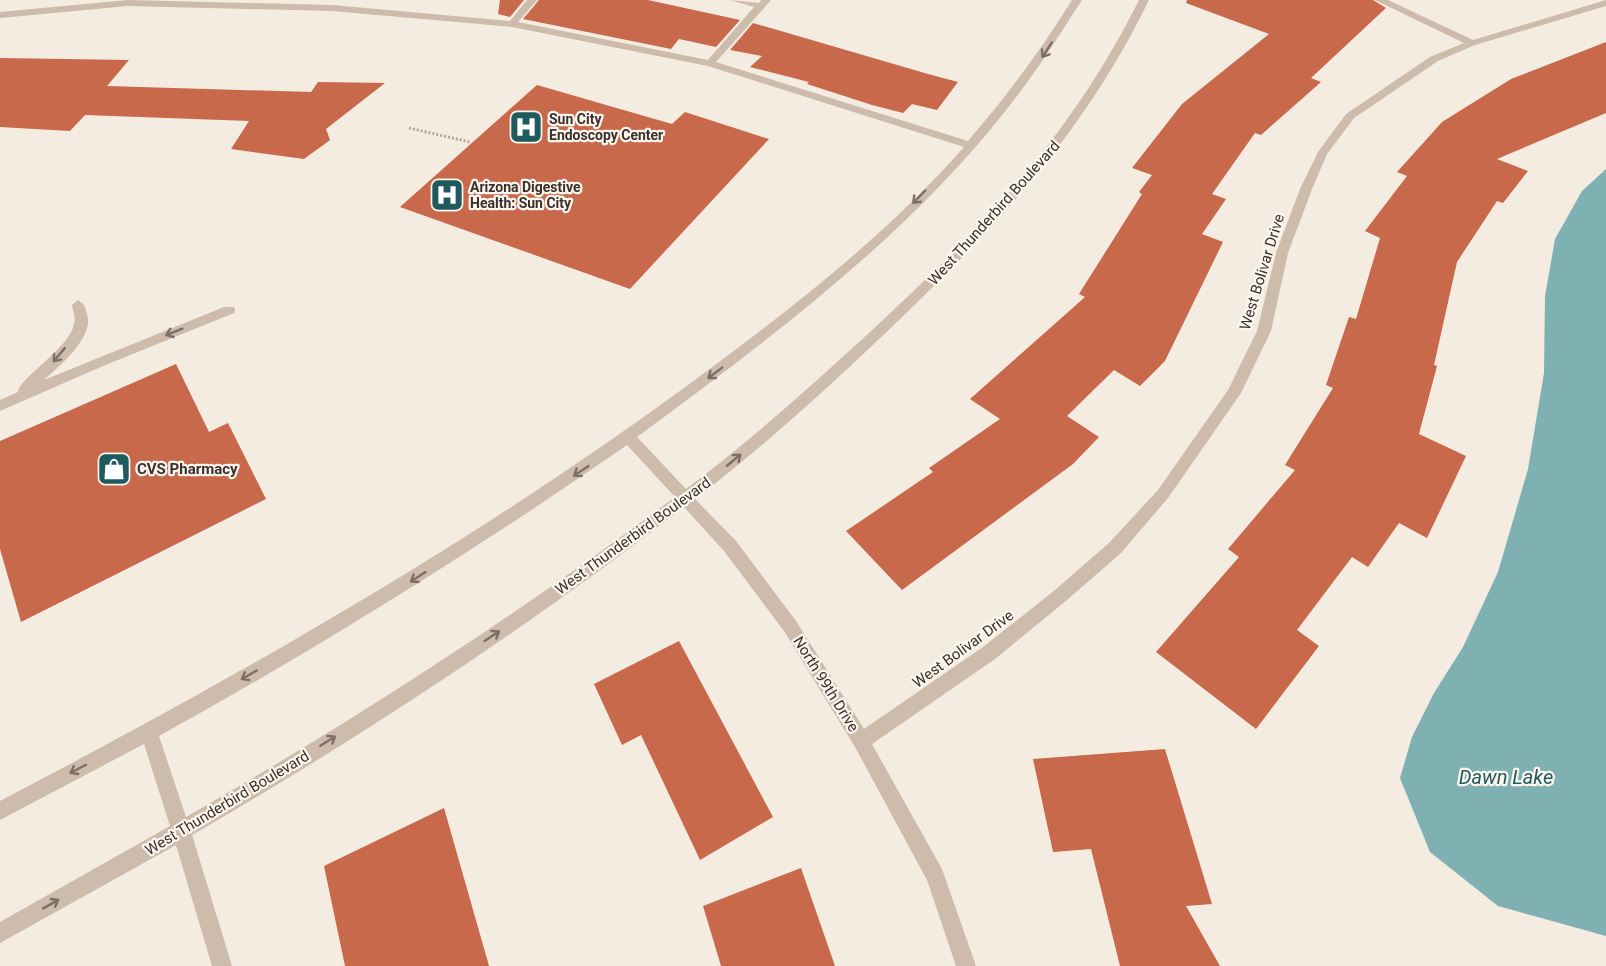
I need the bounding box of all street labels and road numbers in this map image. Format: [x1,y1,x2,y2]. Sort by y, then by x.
street label: West Thunderbird Boulevard [924,137,1064,289]
street label: West Bolivar Drive [1236,212,1288,332]
street label: West Thunderbird Boulevard [552,473,714,599]
street label: West Bolivar Drive [909,606,1017,692]
street label: North 99th Drive [789,633,863,735]
street label: West Thunderbird Boulevard [142,747,312,859]

